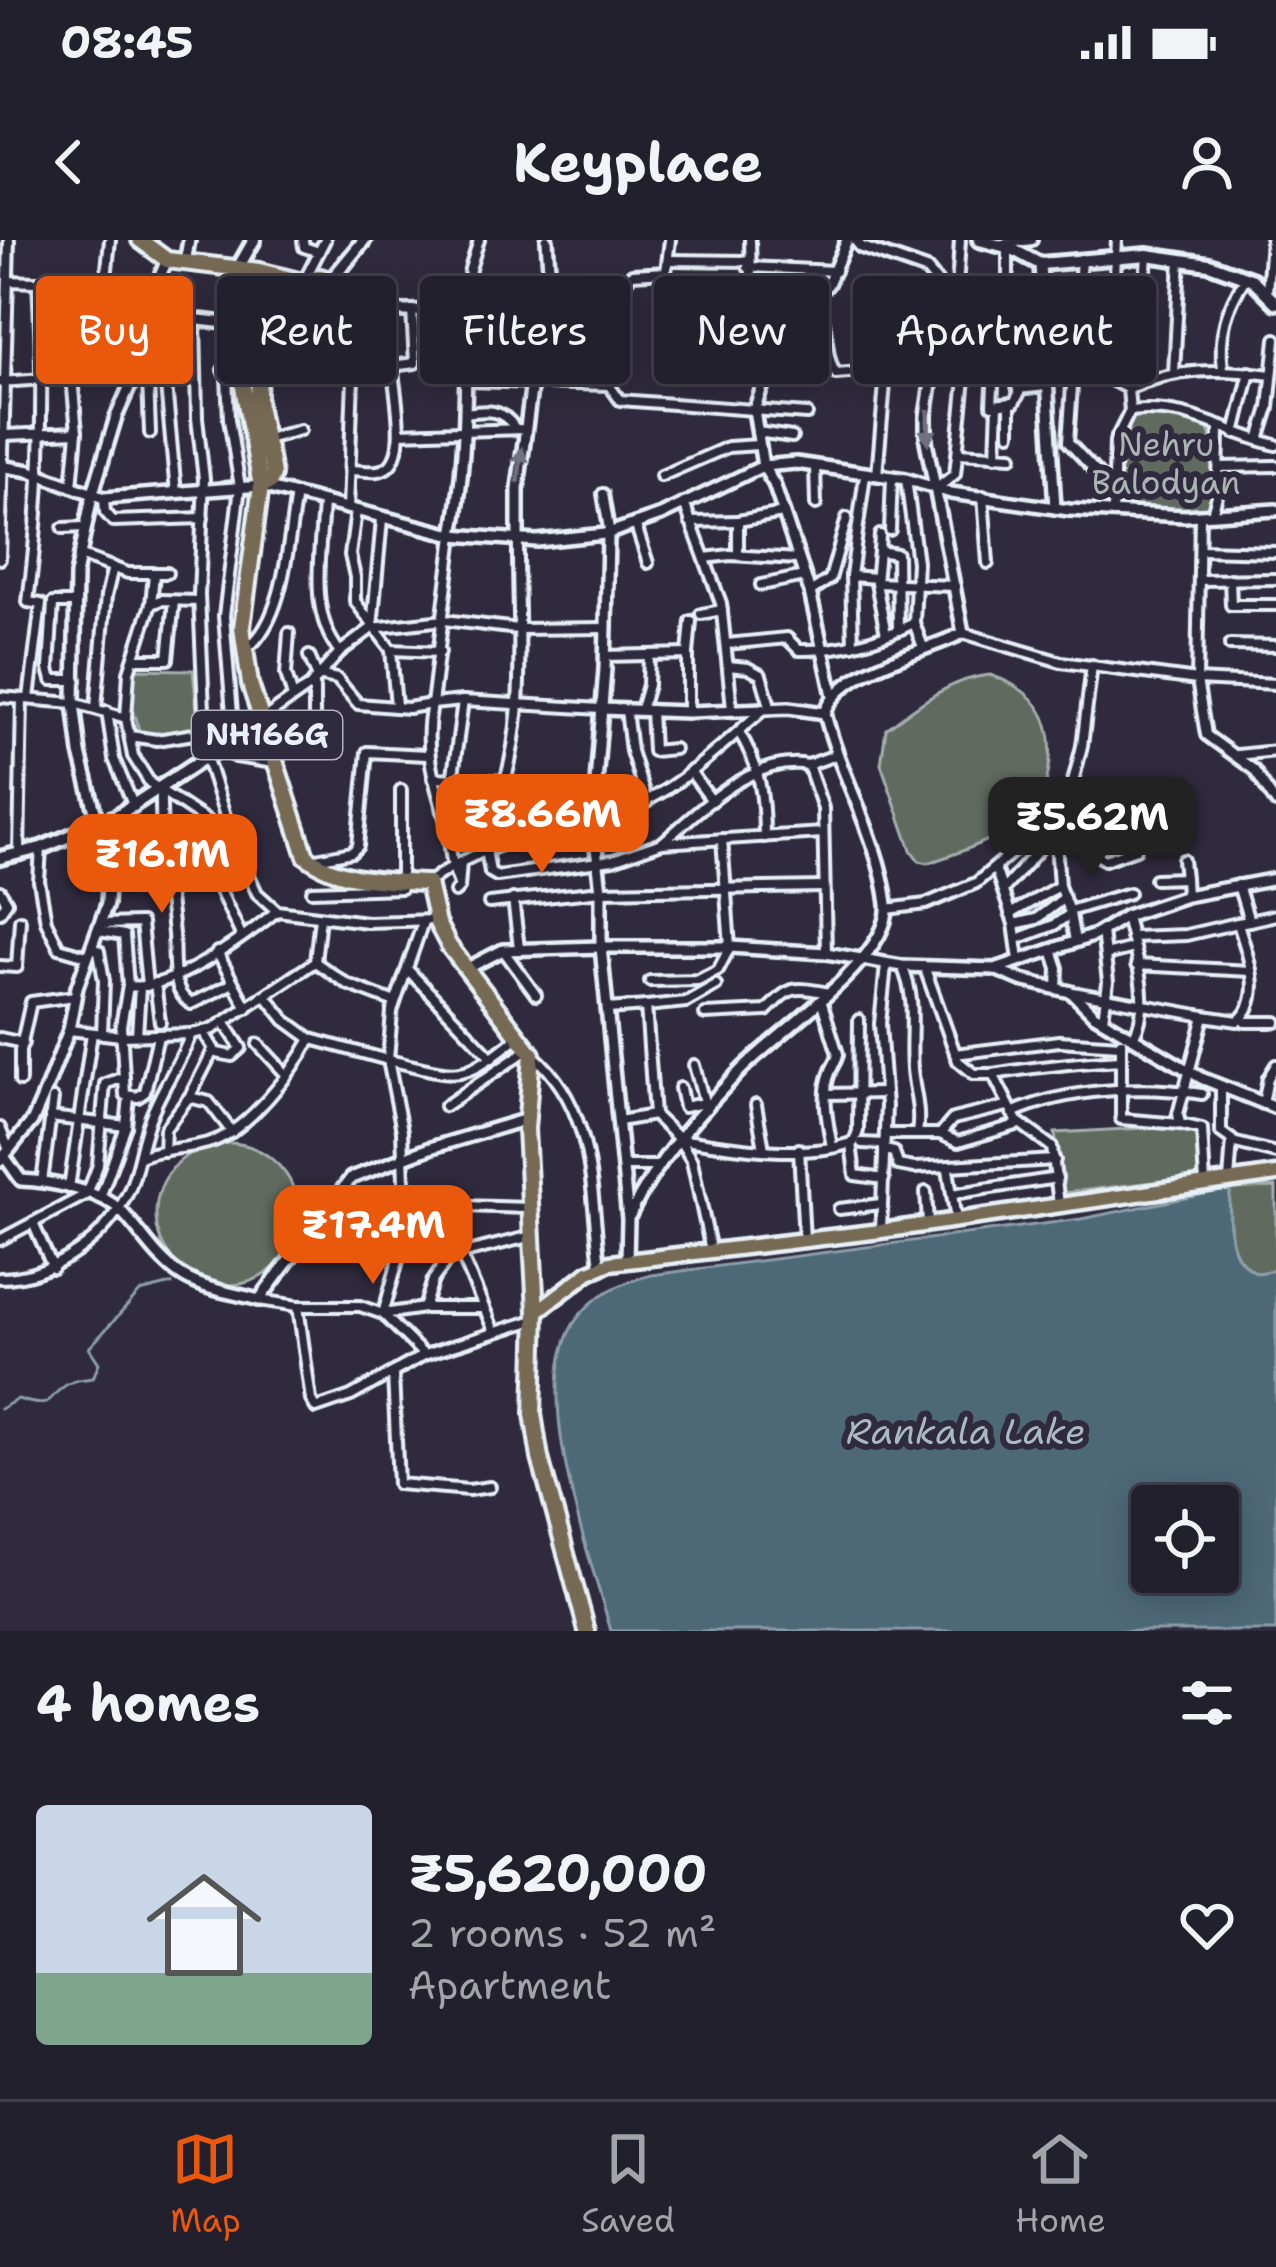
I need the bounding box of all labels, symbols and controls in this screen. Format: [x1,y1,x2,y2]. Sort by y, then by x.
text: 08:45 [60,12,194,72]
text: Keyplace [513,126,763,198]
icon: back [36,129,102,195]
icon: person [1174,129,1240,195]
chip: Buy [36,276,193,384]
chip: Rent [217,276,396,384]
chip: Filters [420,276,630,384]
chip: New [654,276,829,384]
chip: Apartment [853,276,1156,384]
one-way arrow [918,409,937,447]
park label: Nehru Balodyan [1092,422,1240,505]
one-way arrow [511,446,530,484]
road number: NH166G [192,711,342,759]
pin: ₹8.66M [444,774,640,876]
pin: ₹5.62M [994,777,1190,879]
text: ₹8.66M [463,787,621,839]
text: ₹5.62M [1015,790,1169,842]
pin: ₹16.1M [64,814,260,916]
text: ₹16.1M [94,827,230,879]
pin: ₹17.4M [275,1185,471,1287]
text: ₹17.4M [301,1198,445,1250]
water label: Rankala Lake [846,1407,1086,1456]
map controls [1131,1485,1239,1593]
button: locate [1131,1485,1239,1593]
text: 4 homes [36,1669,260,1737]
icon: filters [1174,1670,1240,1736]
text: ₹5,620,000 [408,1839,707,1907]
icon: home [132,1853,276,1997]
icon: heart [1174,1892,1240,1958]
text: 2 rooms · 52 m² [408,1907,717,1959]
text: Apartment [408,1959,611,2011]
tab: Map [170,2126,241,2243]
tab: Saved [581,2126,675,2243]
tab: Home [1015,2126,1106,2243]

